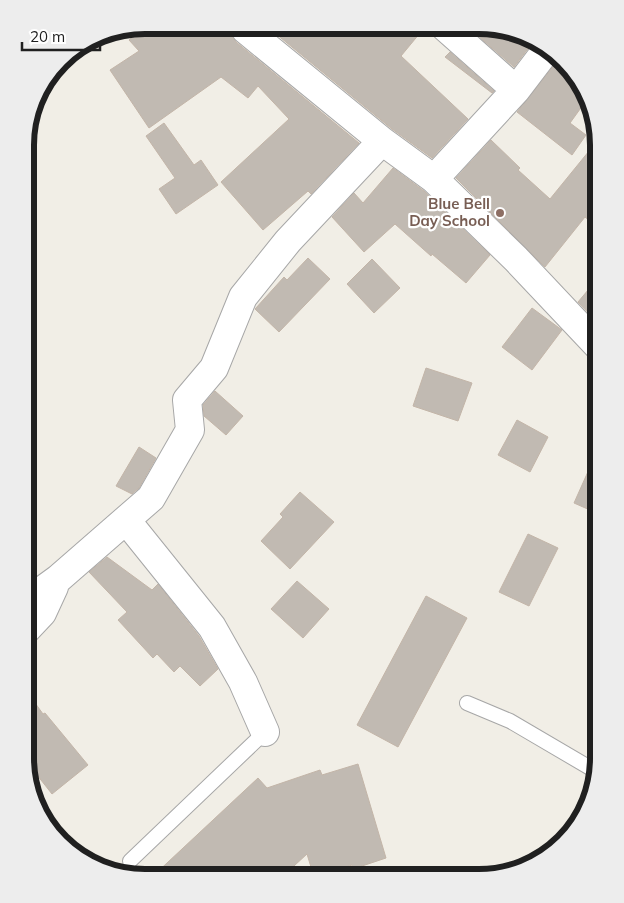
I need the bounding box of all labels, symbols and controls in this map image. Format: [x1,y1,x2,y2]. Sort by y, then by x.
scale bar [22,20,100,52]
text: 20 m [30,27,65,46]
place label: Blue Bell Day School [409,194,490,230]
marker: Blue Bell Day School [494,207,506,219]

